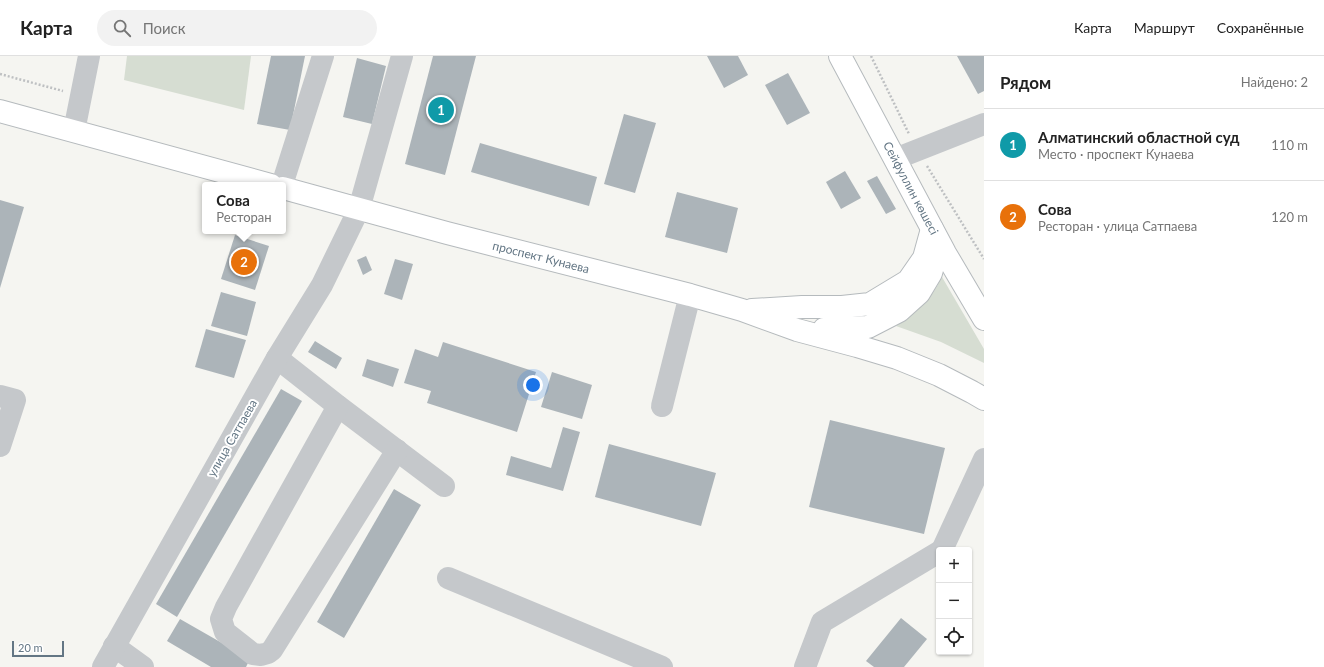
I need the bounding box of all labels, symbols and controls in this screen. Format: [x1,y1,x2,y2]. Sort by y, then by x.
search box [97,10,377,46]
text: Карта [20,16,73,39]
icon: search [111,17,133,39]
text: Поиск [143,19,186,37]
text: Карта [1074,19,1112,36]
text: Маршрут [1134,19,1195,36]
text: Сохранённые [1217,19,1304,36]
text: Рядом [1000,72,1051,93]
text: Найдено: 2 [1241,74,1308,90]
pin: 1 [428,95,454,125]
text: Алматинский областной суд [1038,128,1240,146]
text: 1 [1009,137,1017,153]
text: 110 m [1271,137,1308,153]
street label: Сейфуллин көшесі [880,139,942,237]
text: Место · проспект Кунаева [1038,146,1194,162]
popup [202,182,286,234]
text: Сова [216,191,250,209]
text: Сова [1038,200,1072,218]
text: Ресторан [216,209,272,225]
text: 2 [1009,209,1017,225]
text: 120 m [1271,209,1308,225]
text: Ресторан · улица Сатпаева [1038,218,1197,234]
street label: проспект Кунаева [491,238,591,276]
pin: 2 [231,247,257,277]
your location [523,375,543,395]
street label: улица Сатпаева [204,397,260,479]
map controls [936,547,972,655]
button: + [936,547,972,583]
button: − [936,583,972,619]
button: locate [936,619,972,655]
scale bar [12,639,64,658]
text: 20 m [18,641,43,654]

